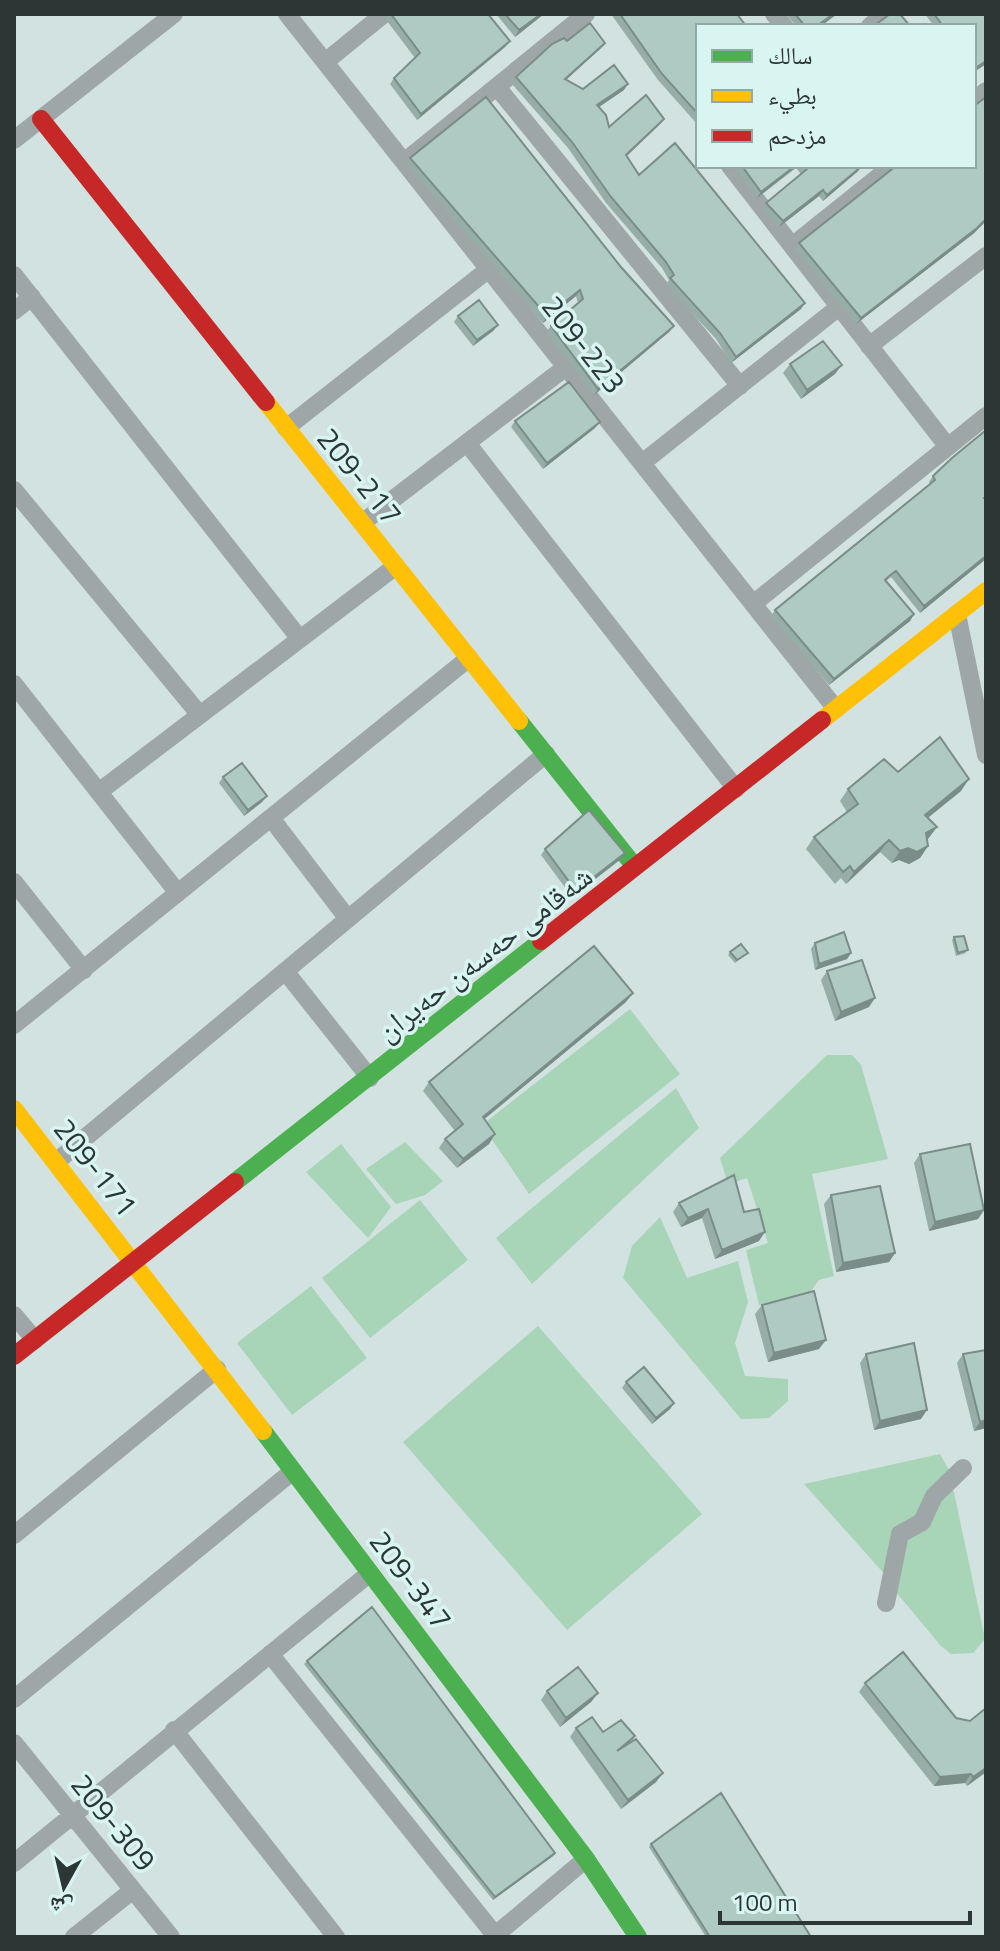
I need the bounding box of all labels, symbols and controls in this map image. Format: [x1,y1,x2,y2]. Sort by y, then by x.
legend [696,24,976,168]
text: سالك [768,37,813,73]
text: بطيء [768,77,817,115]
text: مزدحم [768,117,827,153]
street label: 209-223 [531,285,637,403]
street label: 209-217 [306,417,414,535]
street label: شەقامی حەسەن حەیران [366,854,602,1052]
street label: 209-171 [43,1108,149,1226]
street label: 209-347 [358,1521,464,1639]
street label: 209-309 [60,1763,168,1881]
north arrow [24,1847,104,1927]
scale bar [720,1875,970,1925]
text: 100 m [732,1884,798,1920]
text: ش [47,1888,75,1925]

